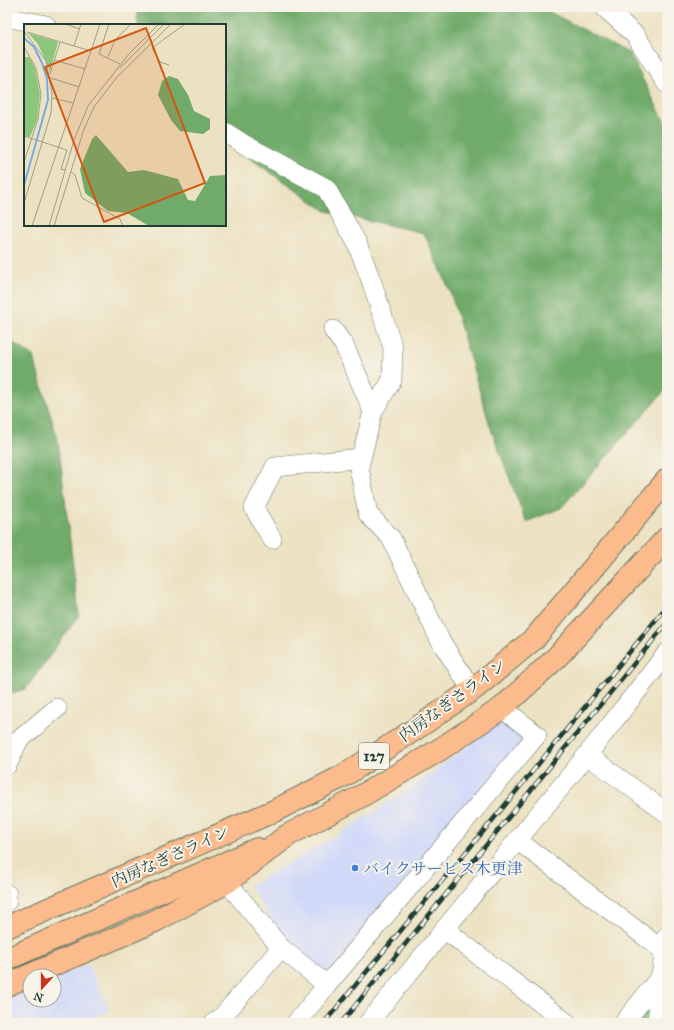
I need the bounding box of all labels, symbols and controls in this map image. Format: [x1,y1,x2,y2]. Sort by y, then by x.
inset map [24,24,226,226]
street label: 内房なぎさライン [395,655,509,746]
road number: 127 [359,743,389,769]
street label: 内房なぎさライン [108,822,232,891]
place label: バイクサービス木更津 [363,859,523,878]
marker: バイクサービス木更津 [350,863,360,873]
north arrow [22,968,62,1008]
text: N [31,989,45,1005]

